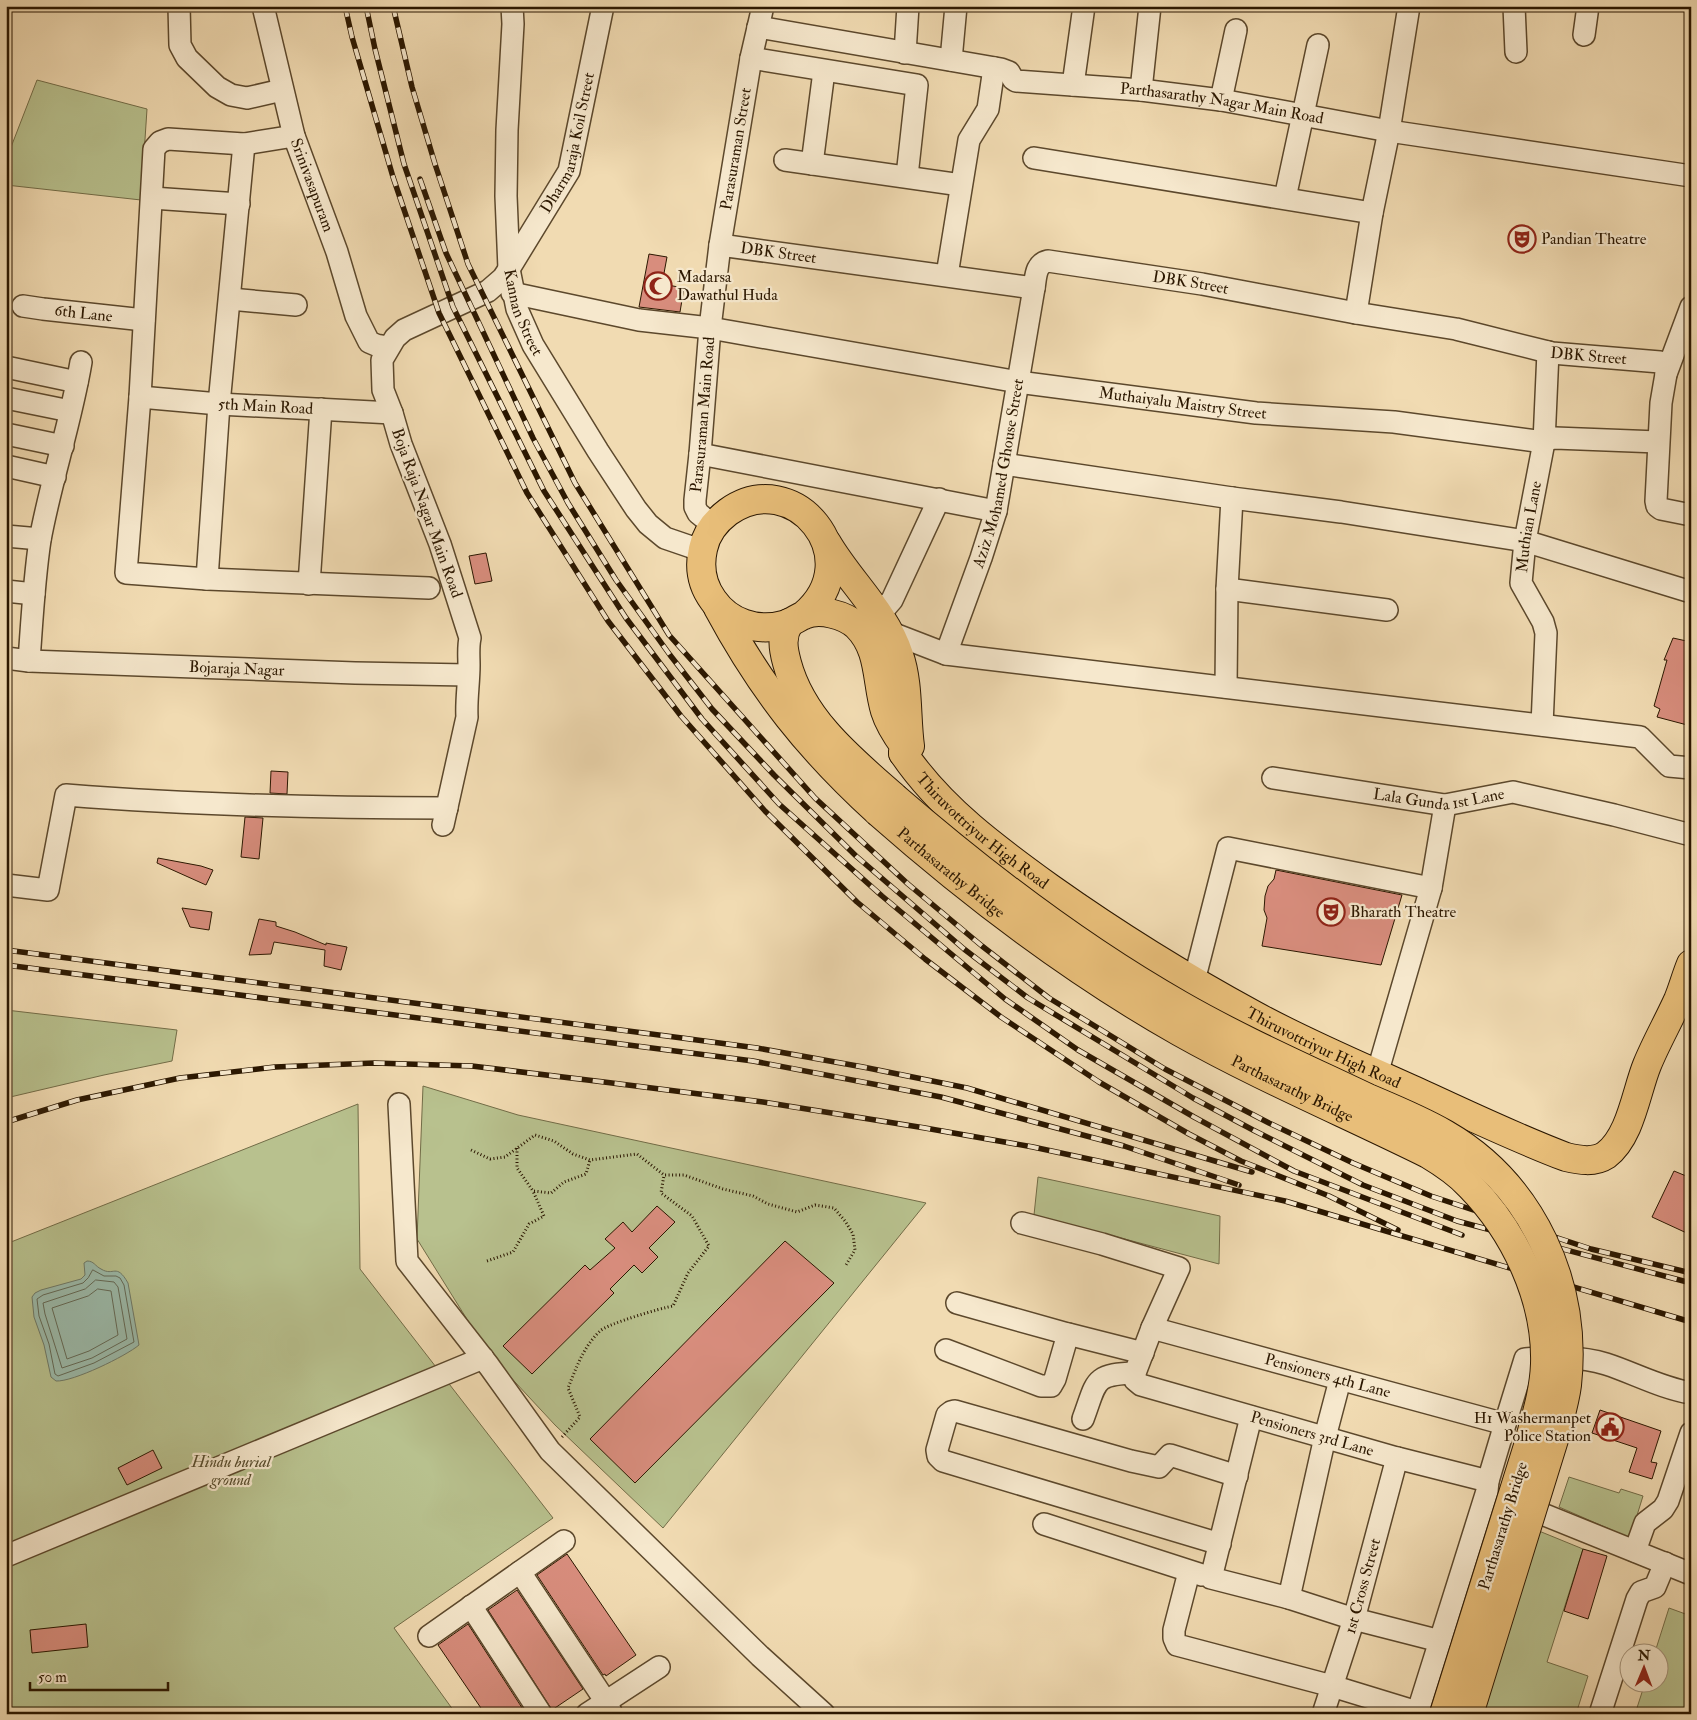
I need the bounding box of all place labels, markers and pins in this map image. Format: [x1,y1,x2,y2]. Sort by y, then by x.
theatre icon: Pandian Theatre [1507,224,1537,254]
place label: Pandian Theatre [1541,229,1647,249]
place label: Madarsa Dawathul Huda [677,267,778,305]
mosque icon: Madarsa Dawathul Huda [643,271,673,301]
theatre icon: Bharath Theatre [1316,897,1346,927]
place label: Bharath Theatre [1350,902,1457,922]
place label: H1 Washermanpet Police Station [1474,1408,1591,1446]
public building icon: H1 Washermanpet Police Station [1595,1412,1625,1442]

